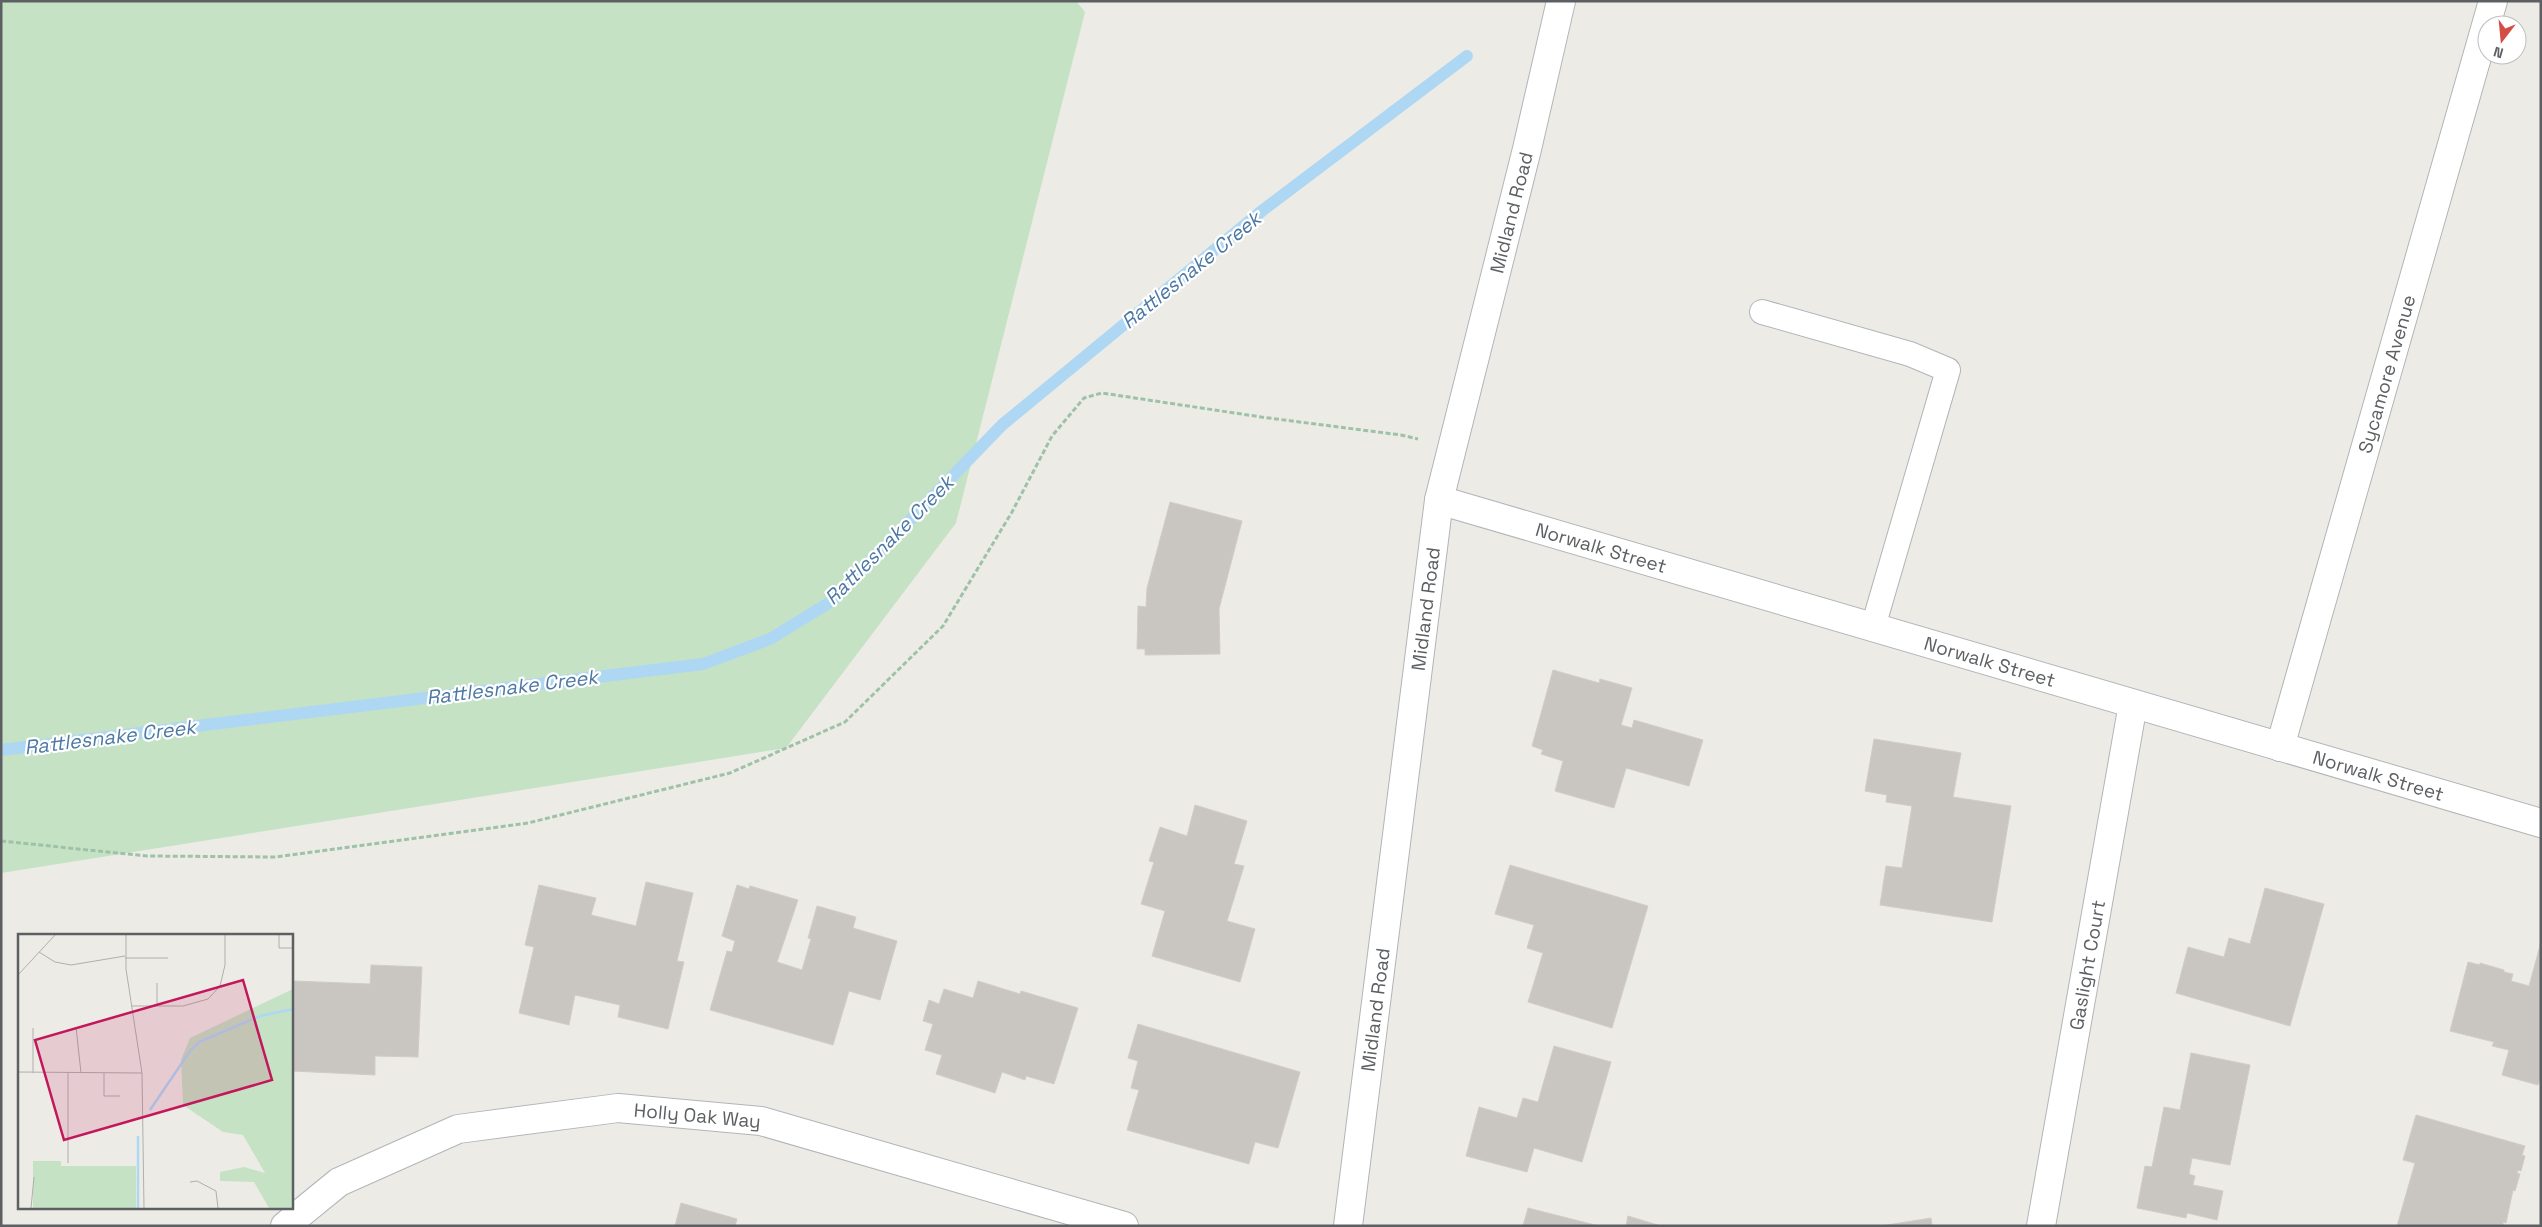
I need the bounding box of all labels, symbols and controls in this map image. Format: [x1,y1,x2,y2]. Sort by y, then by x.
north arrow [2477,15,2527,65]
text: N [2491,43,2505,62]
street label: Midland Road [1484,149,1539,276]
water label: Rattlesnake Creek [1116,204,1268,334]
street label: Sycamore Avenue [2353,292,2421,456]
water label: Rattlesnake Creek [819,468,961,610]
street label: Norwalk Street [1533,517,1670,579]
street label: Midland Road [1406,546,1446,672]
street label: Norwalk Street [1921,631,2058,693]
water label: Rattlesnake Creek [425,663,601,710]
water label: Rattlesnake Creek [23,713,199,760]
street label: Norwalk Street [2310,745,2447,807]
street label: Gaslight Court [2064,898,2111,1032]
inset map [18,934,292,1210]
street label: Midland Road [1355,946,1396,1073]
street label: Holly Oak Way [633,1097,762,1134]

